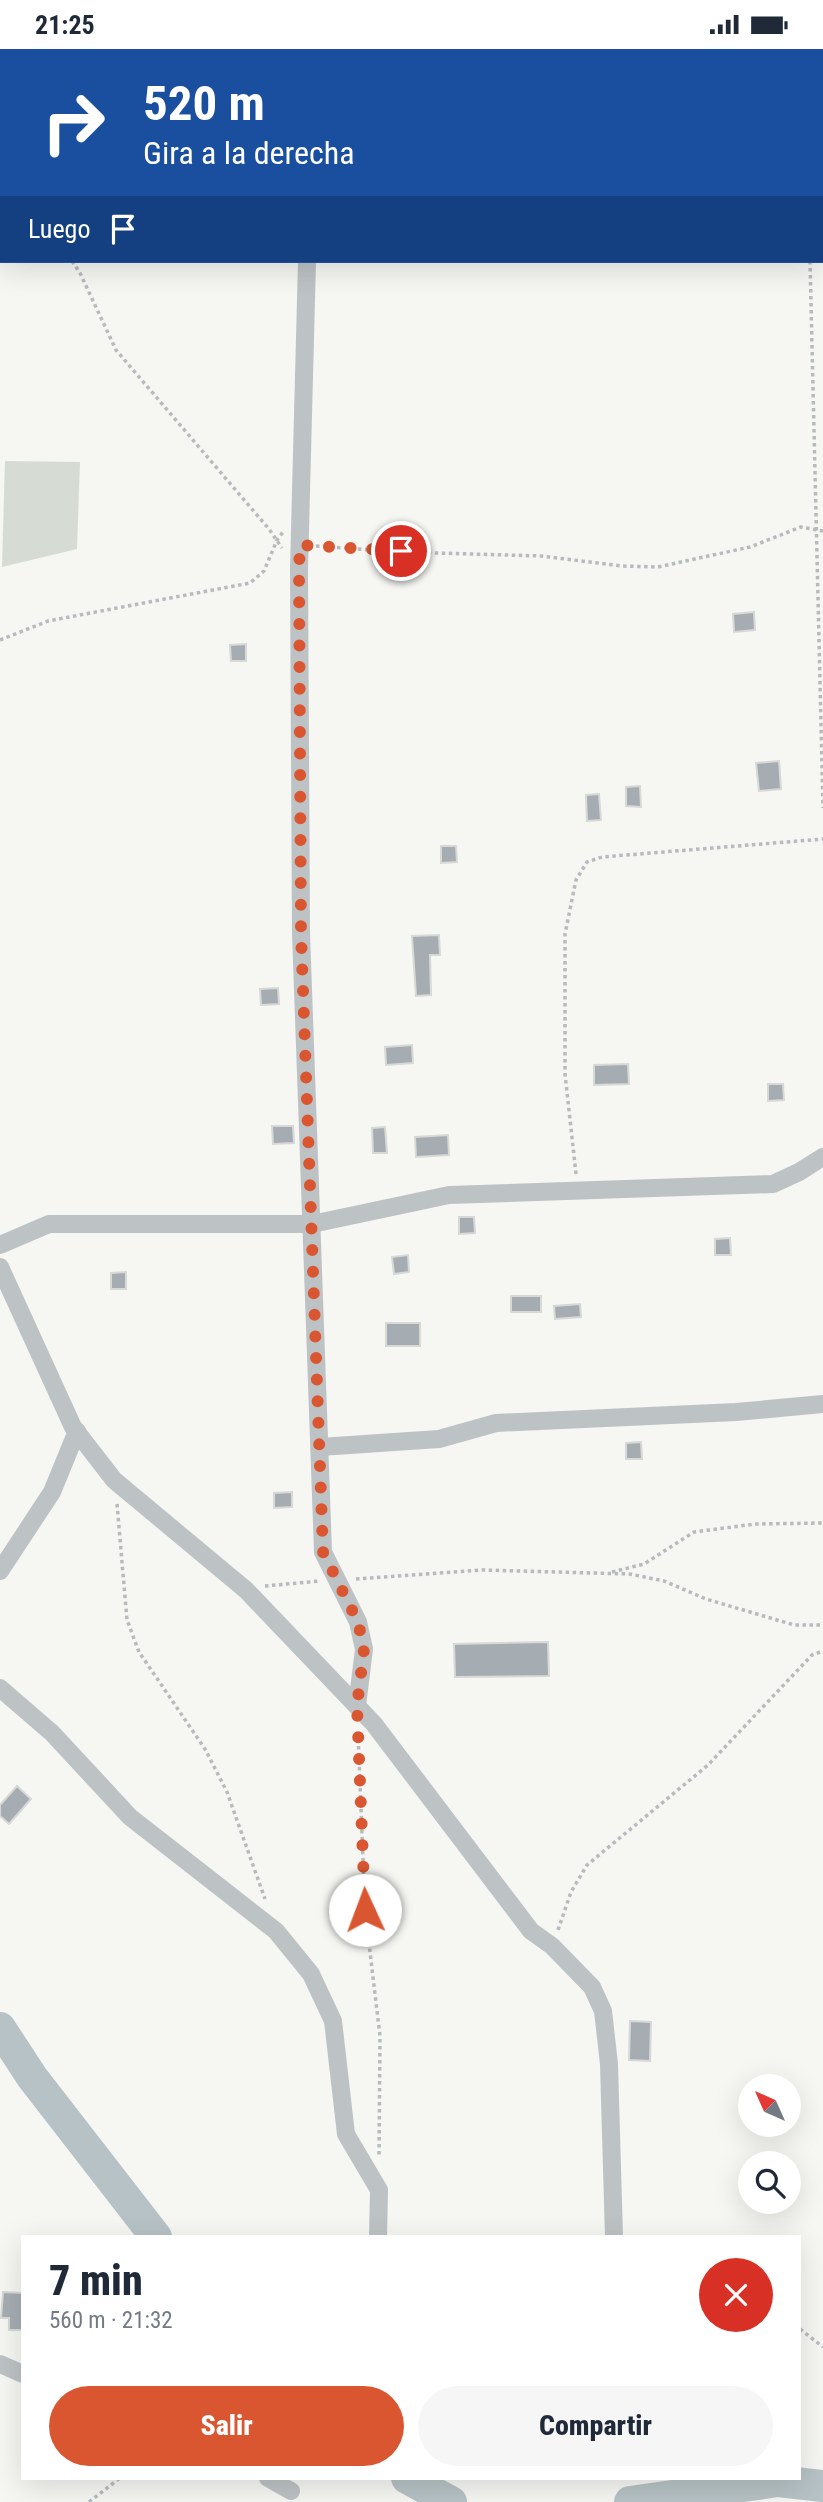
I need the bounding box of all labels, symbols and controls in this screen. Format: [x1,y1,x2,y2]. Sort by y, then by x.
text: 21:25 [35,10,95,40]
text: 520 m [143,75,265,132]
icon: right [28,77,119,168]
text: Gira a la derecha [143,134,355,172]
icon: arrive [104,210,142,248]
text: Luego [28,214,90,244]
pin [371,521,431,581]
icon: arrive [382,532,420,570]
position arrow [328,1873,402,1947]
north arrow [738,2074,802,2137]
map controls [738,2074,801,2214]
button: search [738,2151,801,2214]
text: 7 min [49,2256,143,2305]
button: close [699,2258,773,2332]
text: 560 m · 21:32 [49,2307,173,2334]
button: Salir [49,2386,404,2466]
button: Compartir [418,2386,773,2466]

